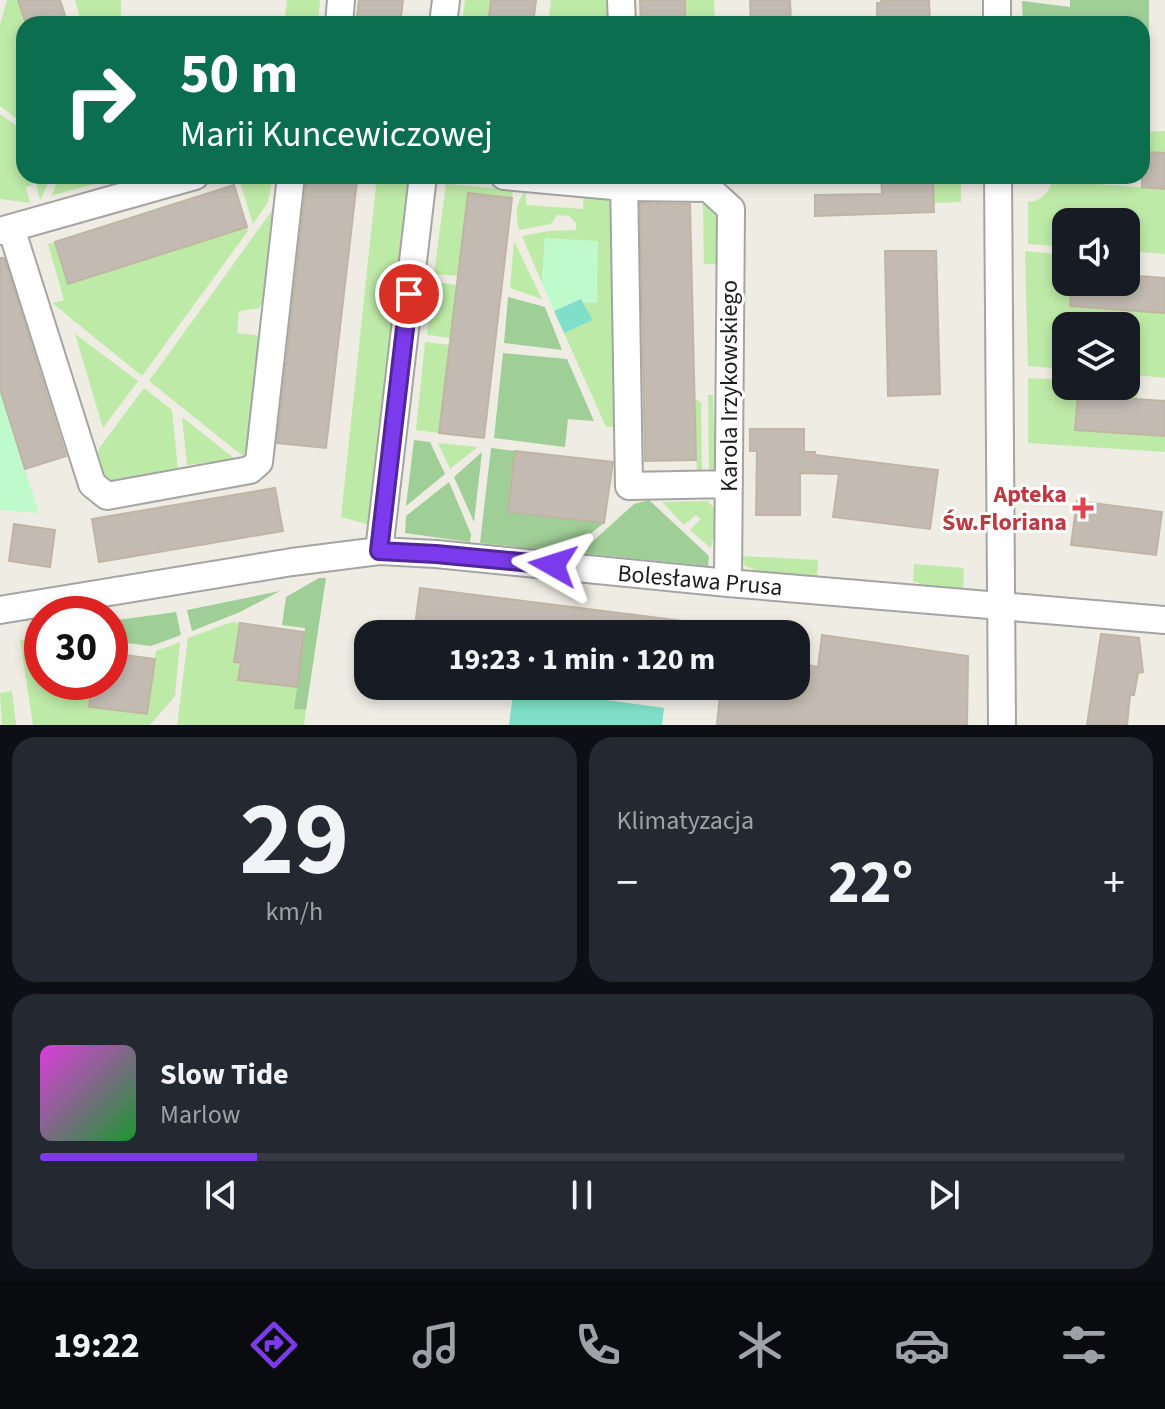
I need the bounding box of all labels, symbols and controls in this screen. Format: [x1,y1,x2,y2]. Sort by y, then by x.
text: 50 m [180,35,298,114]
icon: right [48,48,152,152]
text: Marii Kuncewiczowej [180,109,493,160]
map controls [1052,208,1140,400]
button: sound [1052,208,1140,296]
pin [375,260,443,328]
icon: arrive [387,272,431,316]
street label: Karola Irzykowskiego [712,280,747,492]
button: layers [1052,312,1140,400]
place label: Apteka Św.Floriana [942,477,1067,540]
marker: Apteka Św.Floriana [1074,499,1092,517]
position arrow [511,523,595,607]
street label: Bolesława Prusa [616,556,784,605]
speed limit sign: 30 [24,596,128,700]
text: 19:23 · 1 min · 120 m [449,638,715,681]
text: 29 [239,767,349,915]
text: Klimatyzacja [617,802,754,839]
text: 22° [828,841,913,926]
text: − [617,852,638,915]
text: + [1103,852,1125,915]
text: km/h [265,893,323,930]
text: Slow Tide [160,1053,289,1096]
text: Marlow [160,1096,240,1133]
icon: previous [199,1173,243,1217]
icon: pause [560,1173,604,1217]
icon: next [922,1173,966,1217]
icon: directions [246,1317,302,1373]
icon: music [408,1317,464,1373]
icon: phone [570,1317,626,1373]
icon: climate [732,1317,788,1373]
icon: car [894,1317,950,1373]
icon: filters [1056,1317,1112,1373]
text: 19:22 [53,1320,140,1371]

